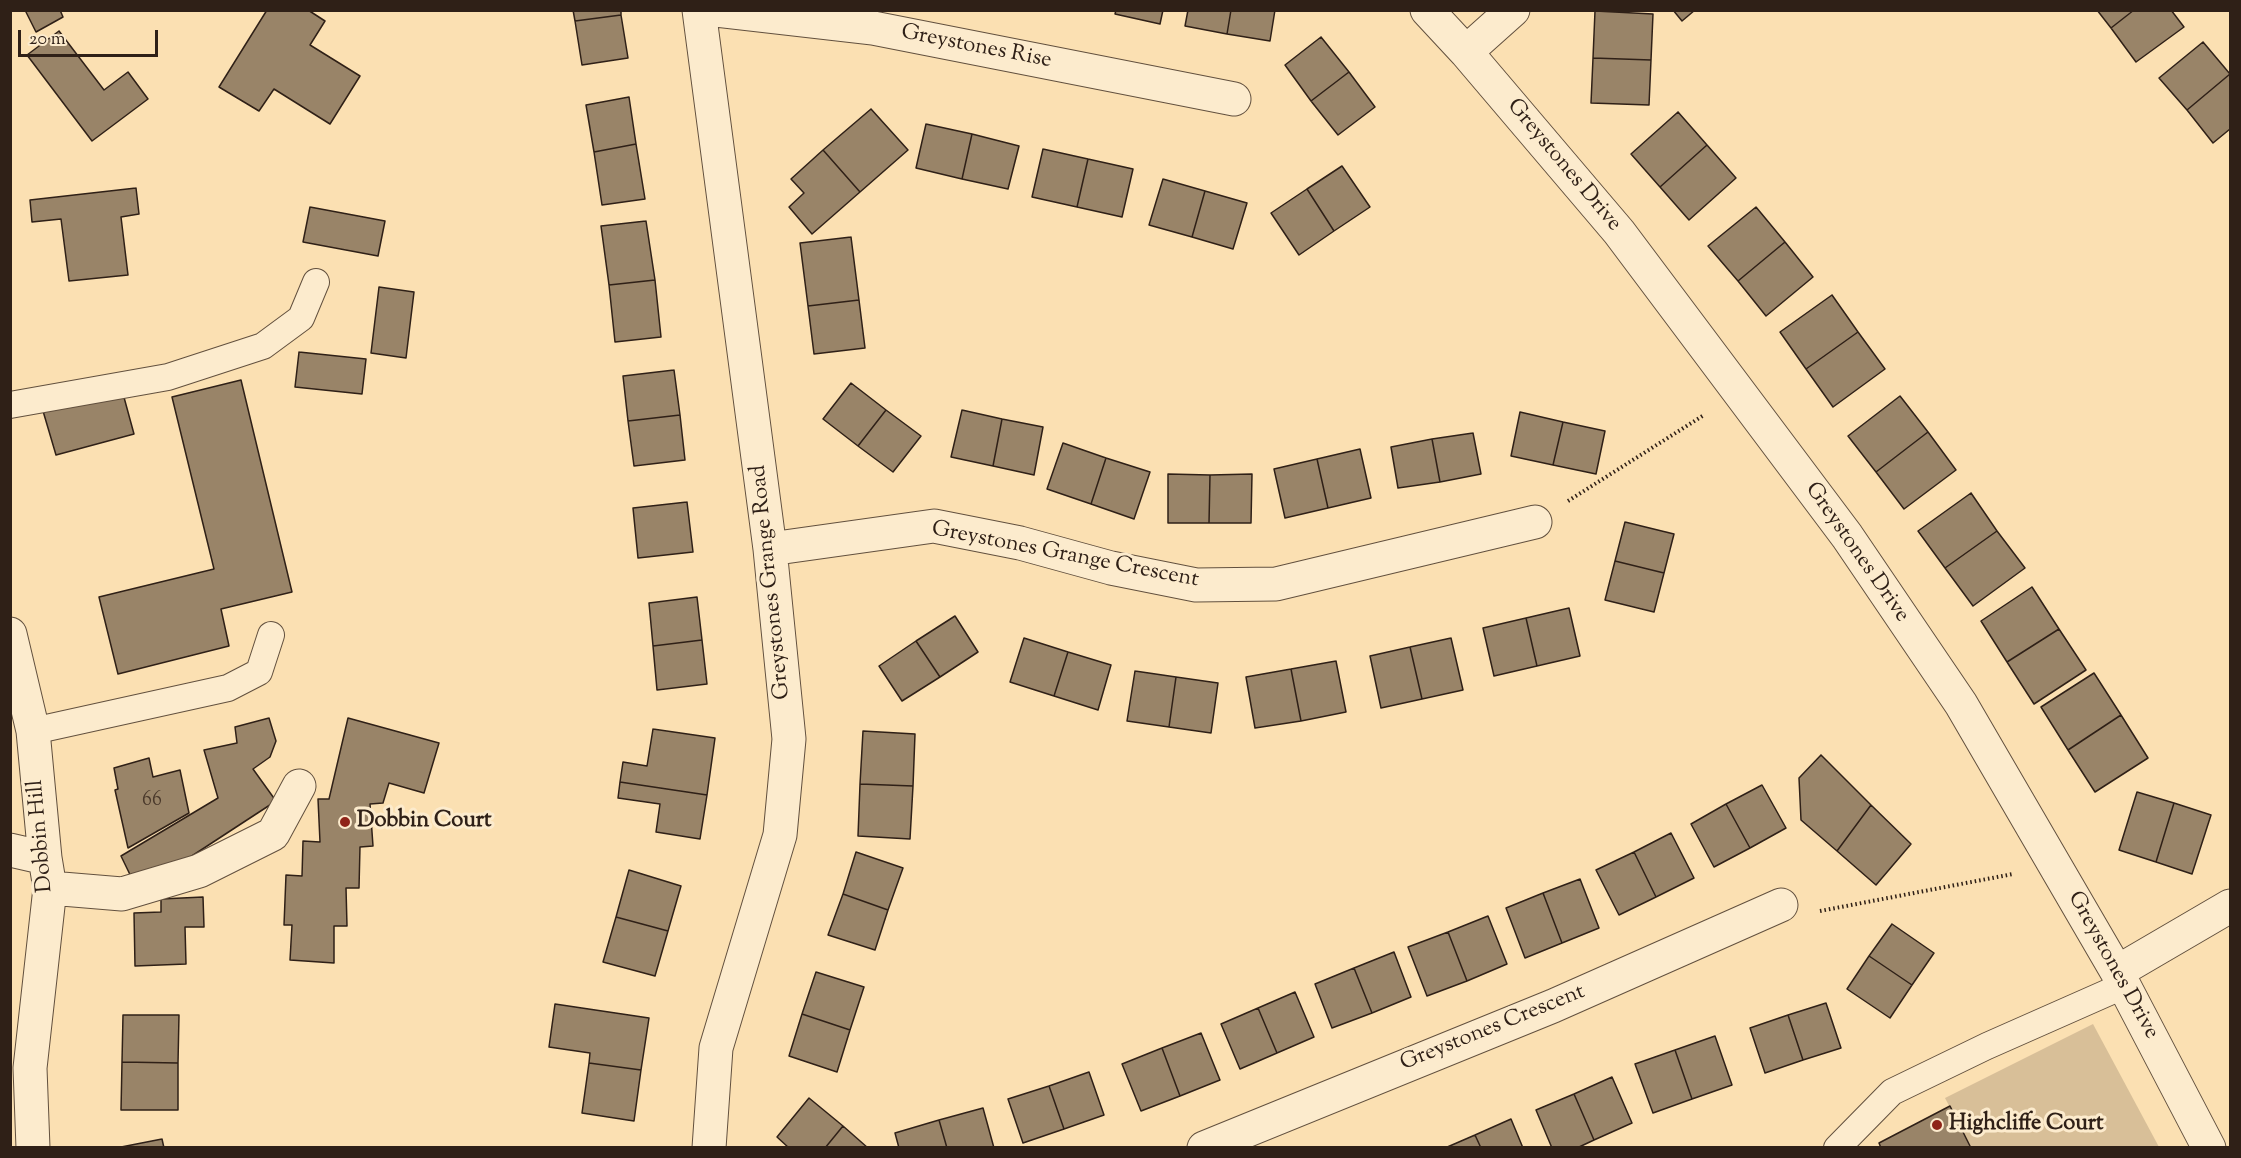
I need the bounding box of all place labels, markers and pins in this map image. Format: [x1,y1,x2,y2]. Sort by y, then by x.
place label: Dobbin Court [357,809,492,835]
marker: Dobbin Court [338,815,352,829]
place label: Highcliffe Court [1949,1112,2104,1138]
marker: Highcliffe Court [1930,1118,1944,1132]

